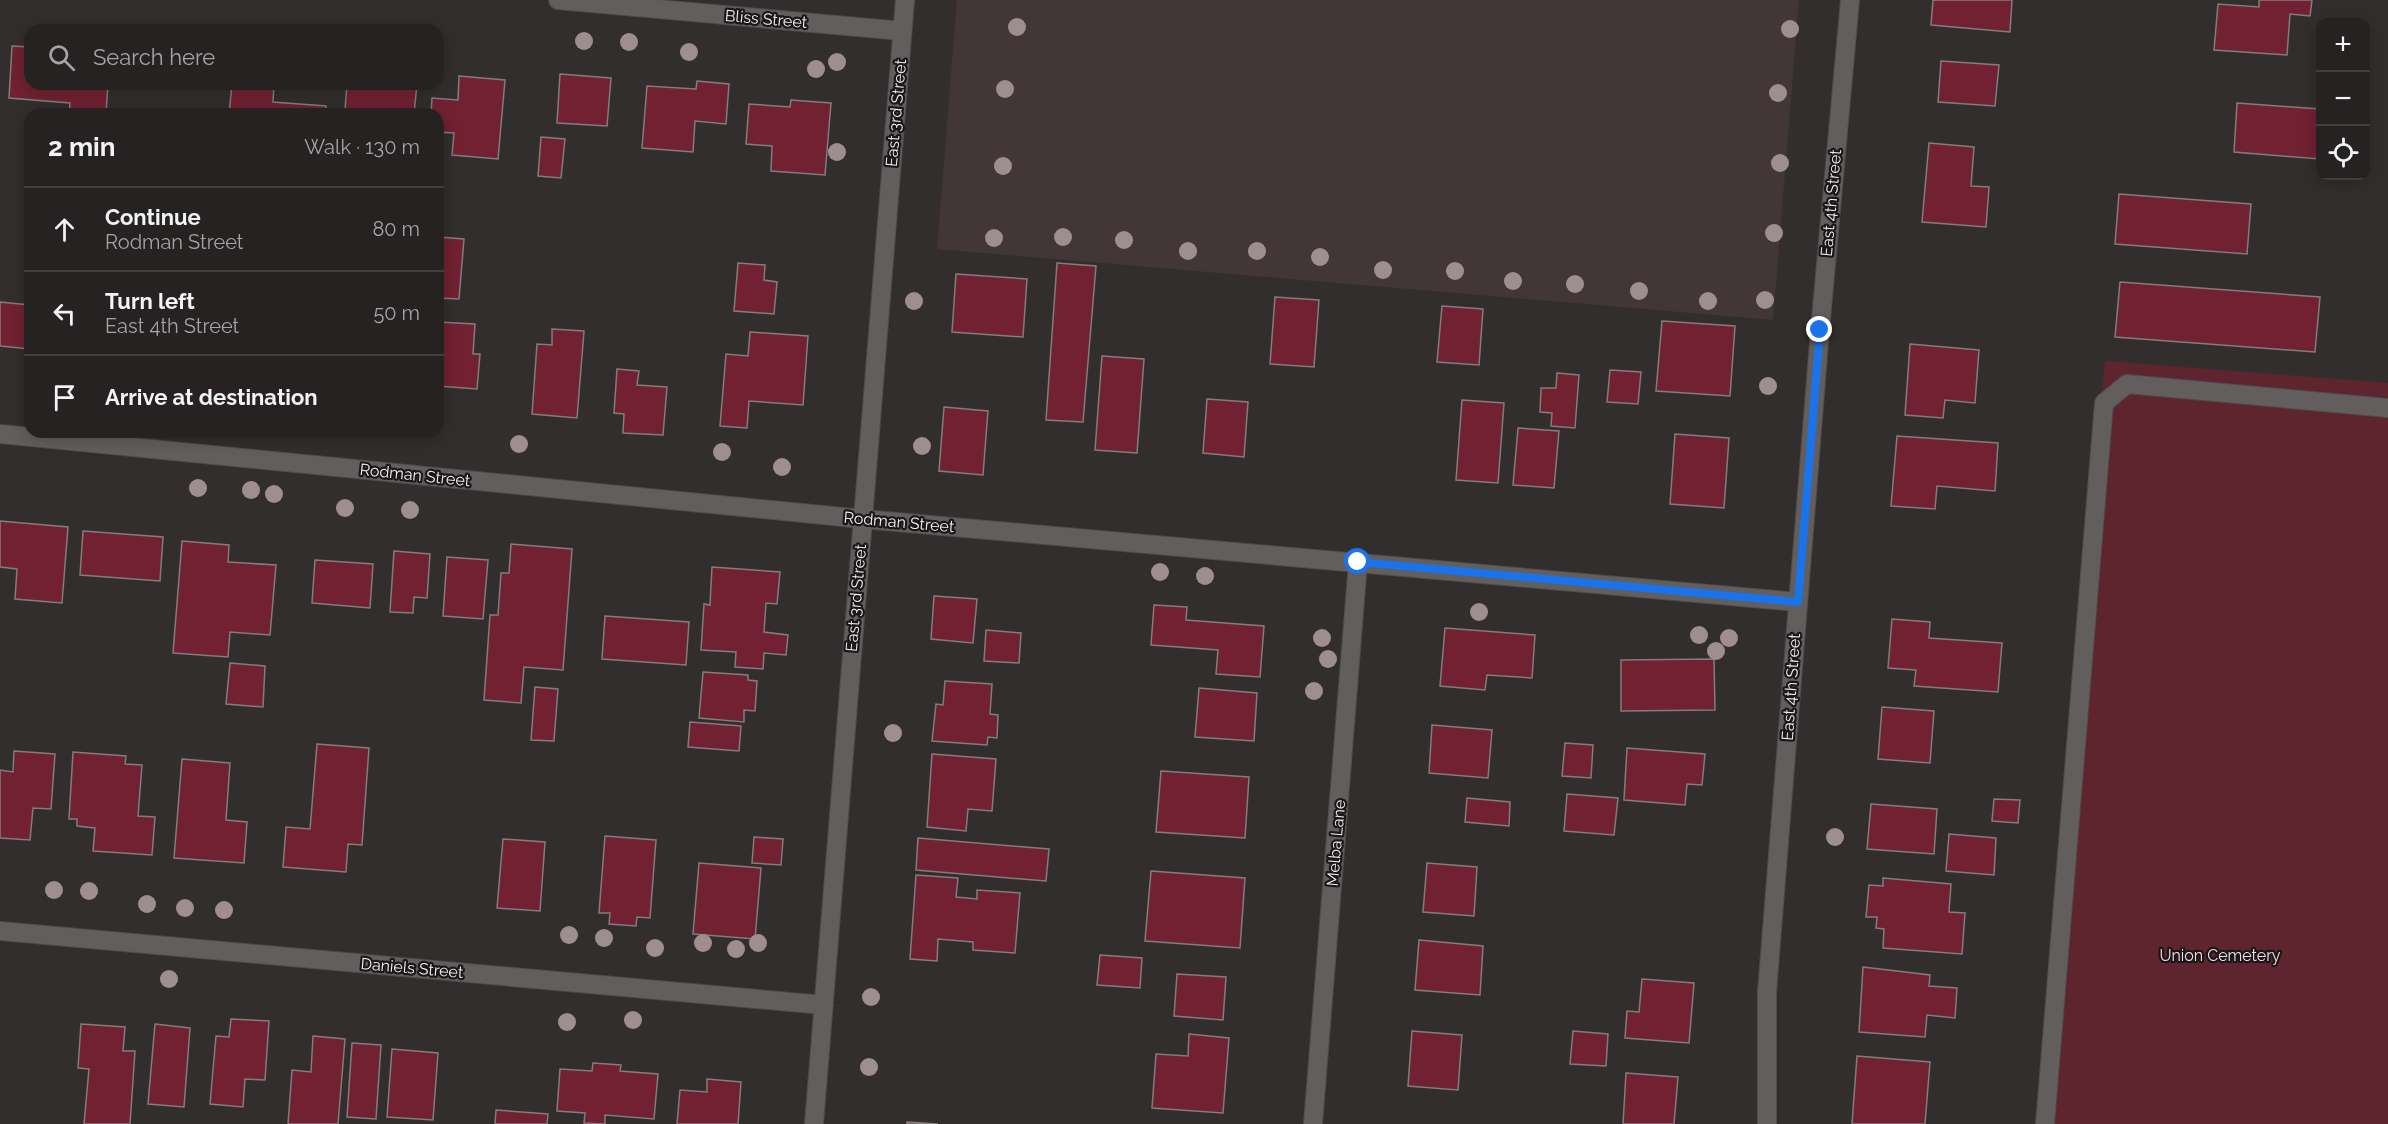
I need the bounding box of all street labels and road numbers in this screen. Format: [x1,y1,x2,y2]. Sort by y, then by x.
street label: Bliss Street [724,6,809,32]
street label: East 3rd Street [882,58,910,168]
street label: East 4th Street [1817,148,1845,257]
street label: Rodman Street [359,460,472,490]
street label: Rodman Street [843,508,956,536]
street label: East 3rd Street [842,543,870,653]
street label: East 4th Street [1778,632,1804,741]
street label: Melba Lane [1323,799,1349,887]
street label: Daniels Street [360,954,465,982]

